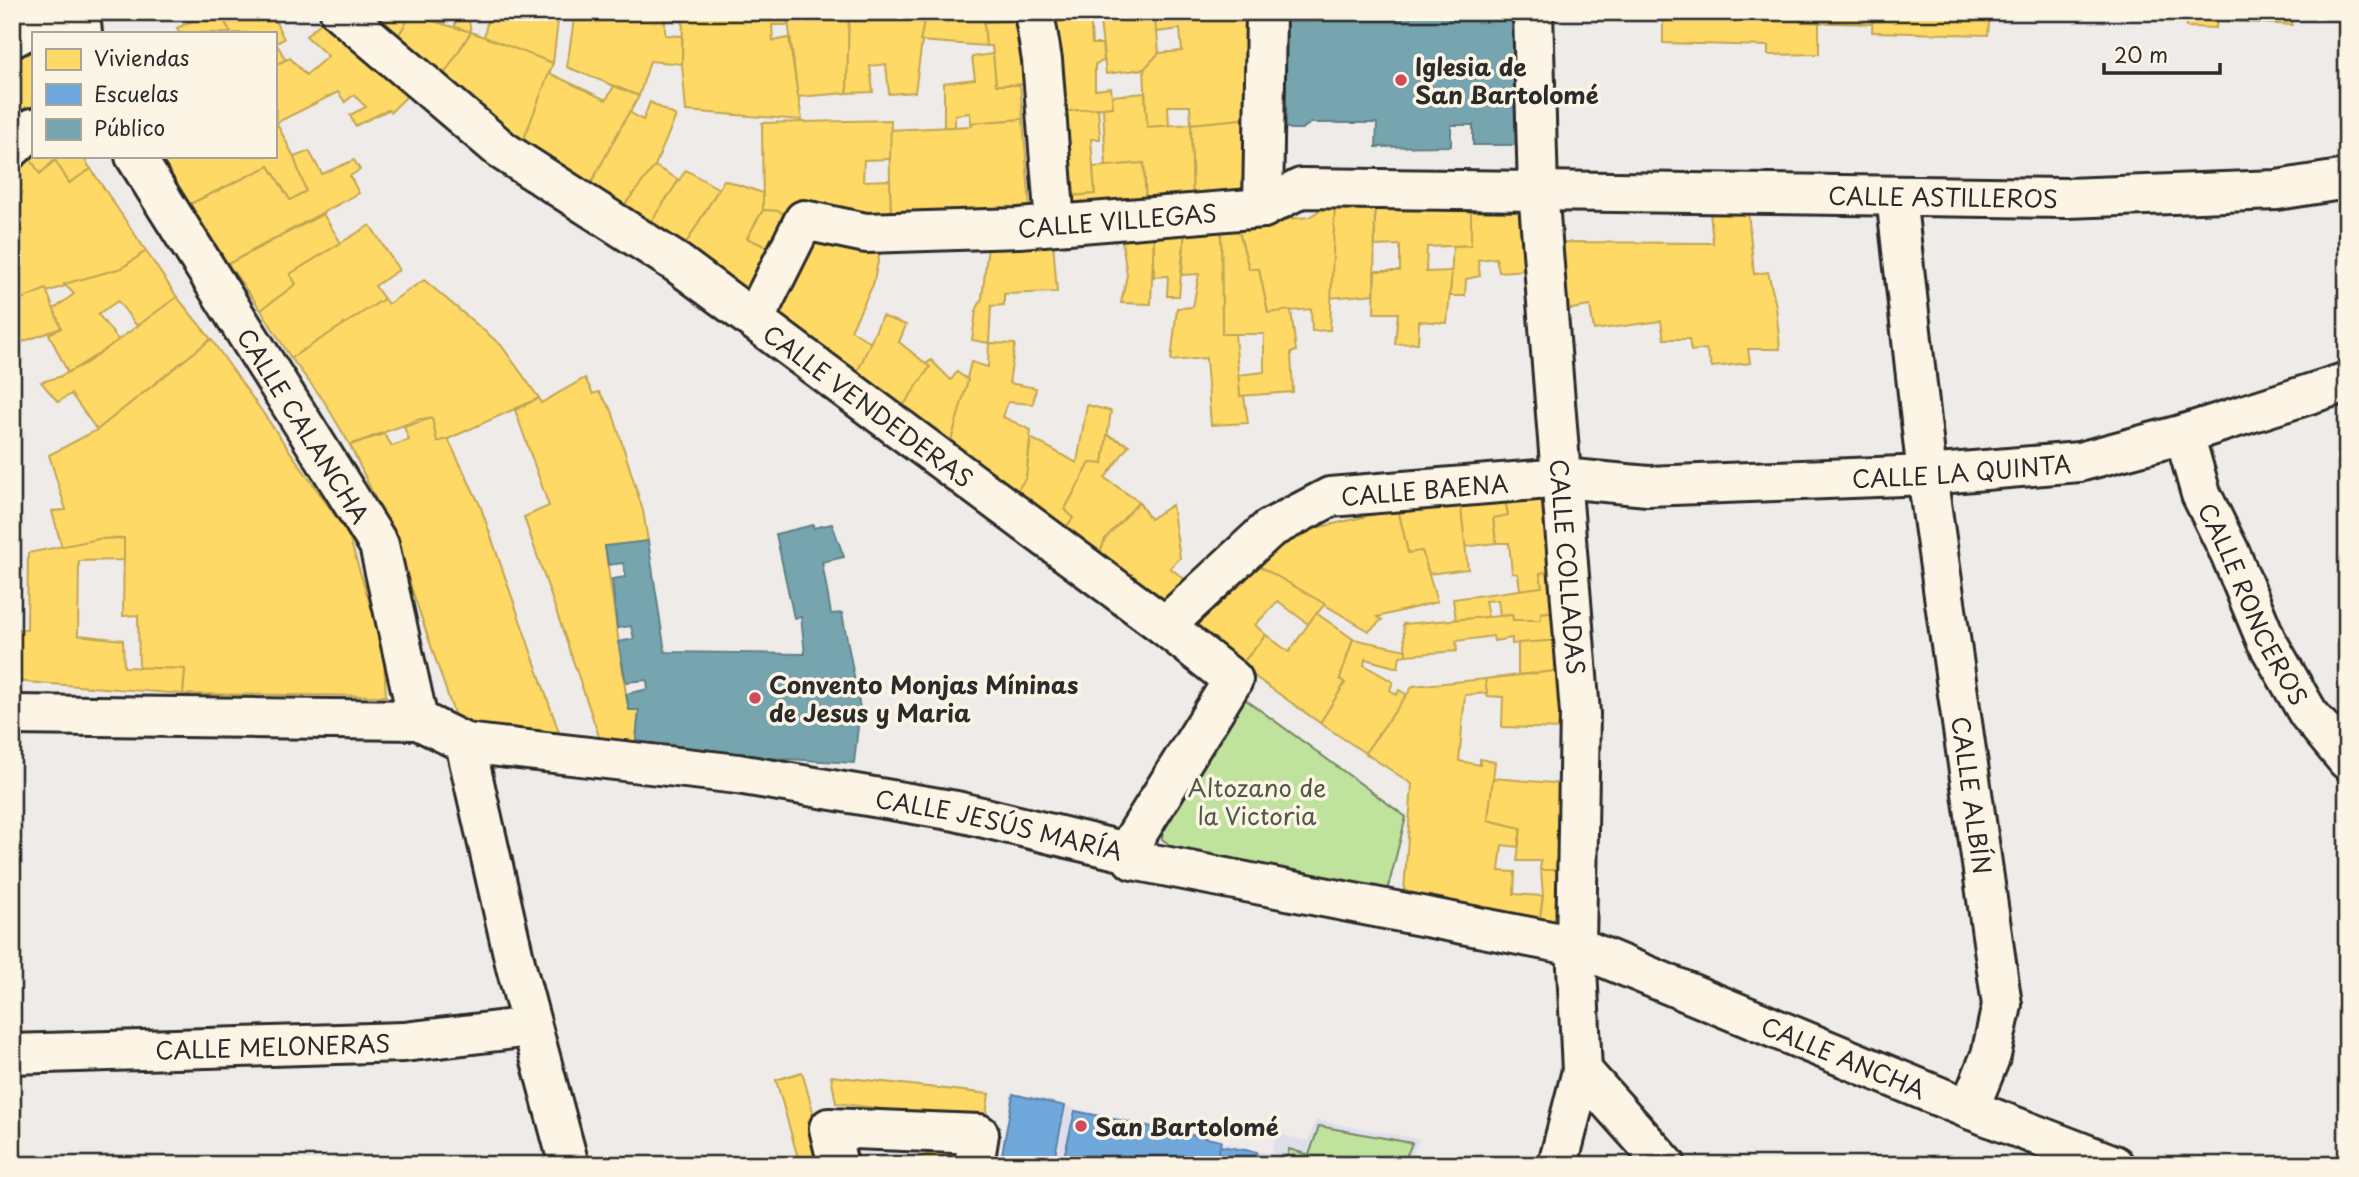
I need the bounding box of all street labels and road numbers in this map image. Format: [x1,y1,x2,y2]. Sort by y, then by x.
street label: CALLE ASTILLEROS [1828,177,2058,216]
street label: CALLE VILLEGAS [1016,194,1219,246]
street label: CALLE VENDEDERAS [756,315,981,496]
street label: CALLE CALANCHA [229,321,379,530]
street label: CALLE LA QUINTA [1851,445,2072,496]
street label: CALLE COLLADAS [1542,457,1595,676]
street label: CALLE BAENA [1339,464,1510,514]
street label: CALLE RONCEROS [2190,496,2318,711]
street label: CALLE ALBÍN [1943,714,2001,876]
street label: CALLE JESÚS MARÍA [873,780,1127,869]
street label: CALLE ANCHA [1756,1007,1932,1107]
street label: CALLE MELONERAS [155,1024,391,1068]

